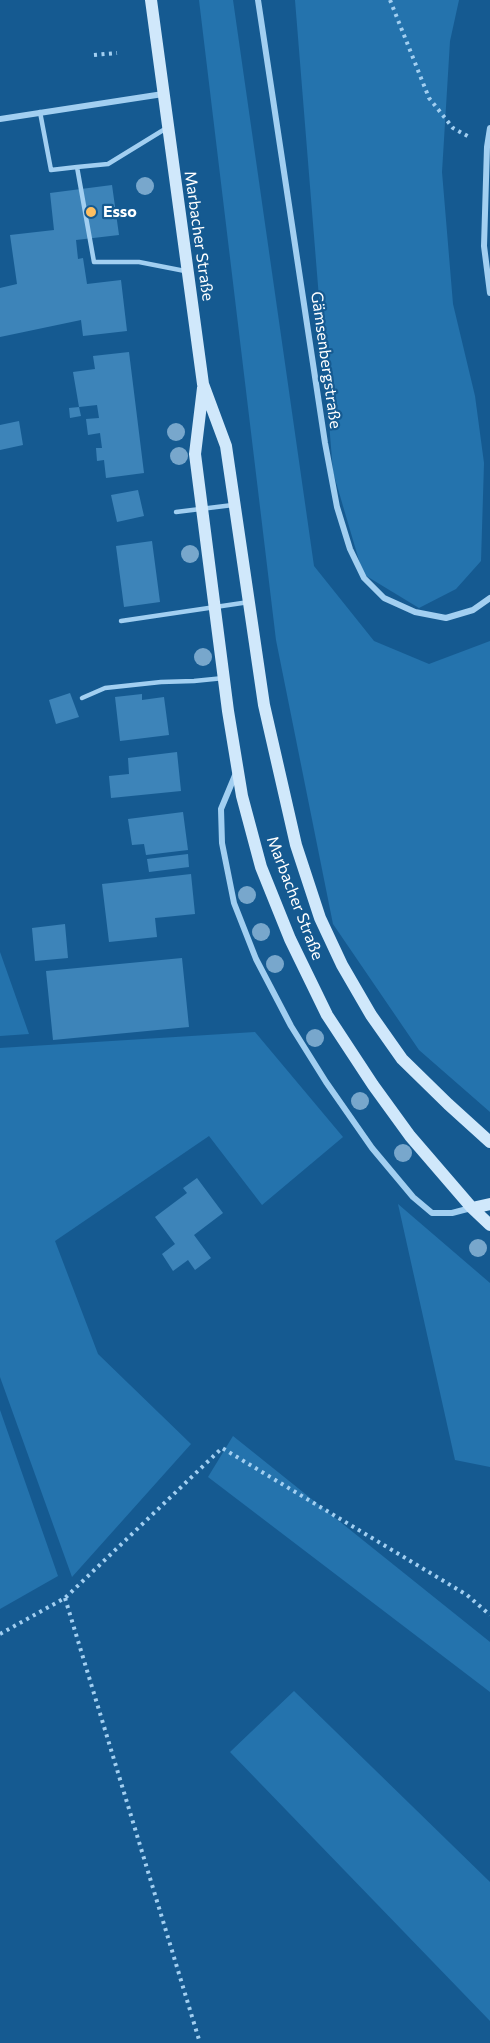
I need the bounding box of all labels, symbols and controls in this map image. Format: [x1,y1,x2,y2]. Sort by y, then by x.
street label: Marbacher Straße [180,170,218,302]
place label: Esso [103,202,137,222]
marker: Esso [84,205,98,219]
street label: Gämsenbergstraße [307,290,345,430]
street label: Marbacher Straße [263,833,327,963]

